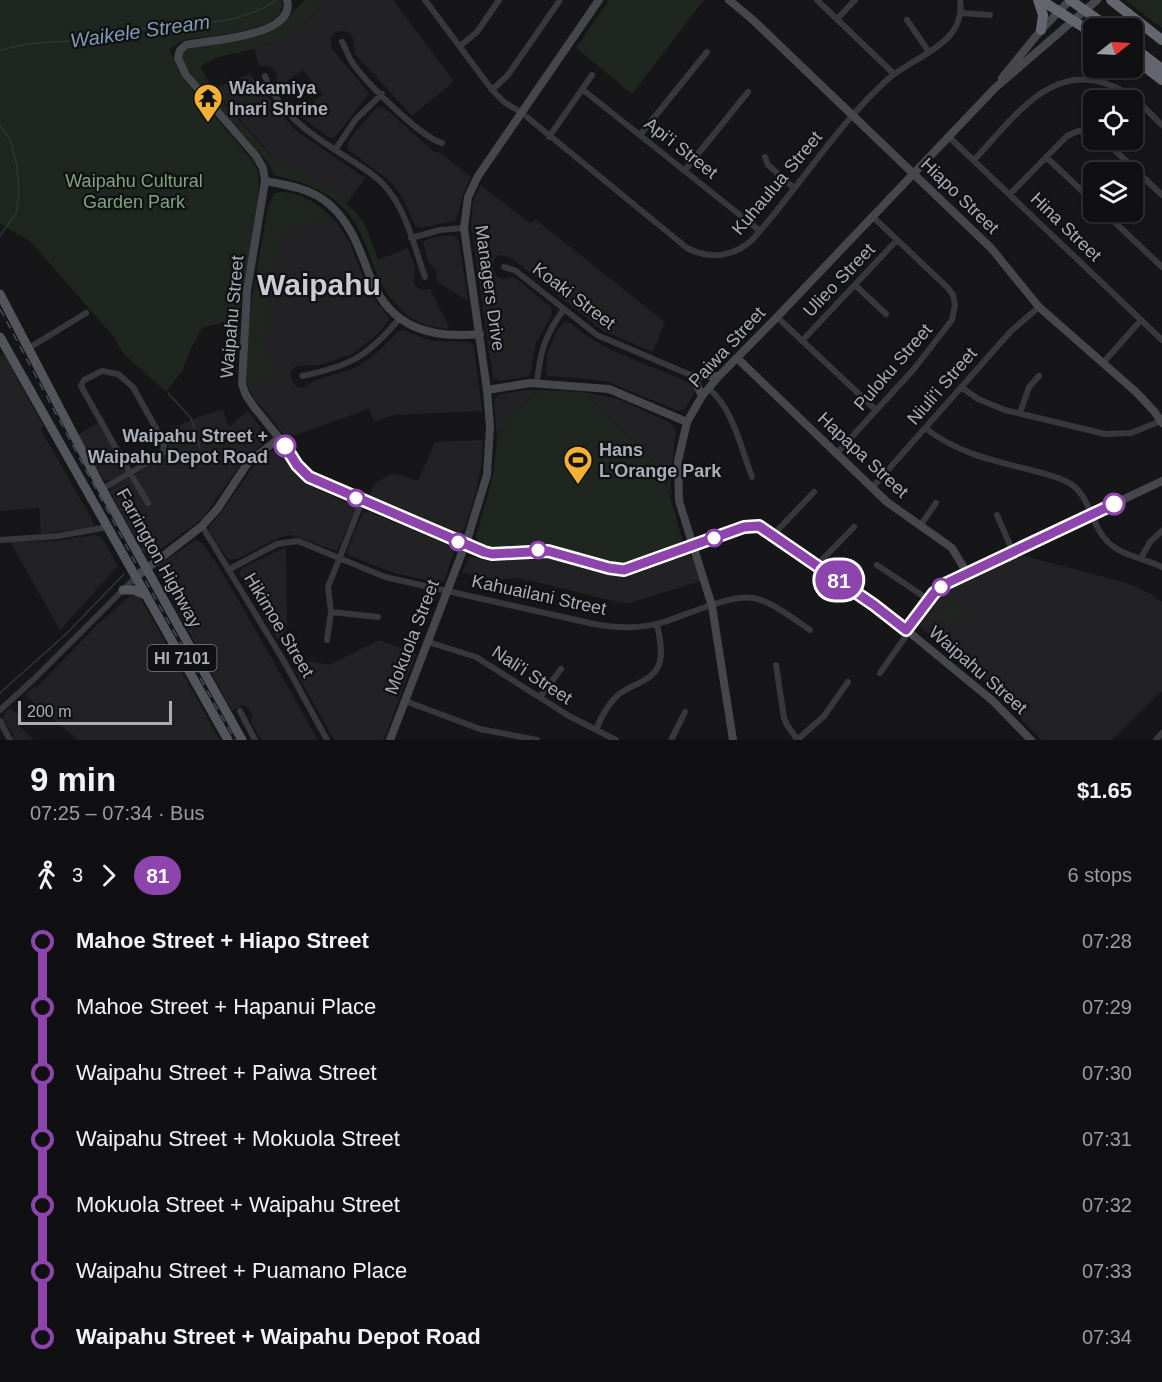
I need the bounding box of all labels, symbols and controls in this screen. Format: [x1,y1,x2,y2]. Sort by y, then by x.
water label: Waikele Stream [69,10,211,52]
north arrow [1083,18,1143,78]
map controls [1083,18,1143,222]
place label: Wakamiya Inari Shrine [229,78,328,119]
temple icon: Wakamiya Inari Shrine [192,82,224,124]
button: locate [1083,90,1143,150]
street label: Apiʻi Street [641,113,721,183]
street label: Kuhaulua Street [728,127,826,239]
street label: Hiapo Street [917,154,1003,238]
button: layers [1083,162,1143,222]
park label: Waipahu Cultural Garden Park [65,171,203,212]
street label: Hina Street [1027,189,1105,265]
street label: Managers Drive [471,224,509,352]
street label: Ulieo Street [799,239,879,321]
street label: Waipahu Street [217,255,247,379]
street label: Koaki Street [529,259,619,333]
district label: Waipahu [257,268,381,301]
street label: Paiwa Street [685,303,769,391]
street label: Puloku Street [850,320,936,414]
street label: Niuli'i Street [903,343,981,429]
street label: Hapapa Street [814,408,912,502]
place label: Waipahu Street + Waipahu Depot Road [88,426,268,467]
marker: Waipahu Street + Waipahu Depot Road [274,435,296,457]
place label: Hans L'Orange Park [599,440,722,481]
sports icon: Hans L'Orange Park [562,444,594,486]
street label: Farrington Highway [112,485,206,631]
unlabelled marker [347,489,365,507]
unlabelled marker [1103,493,1125,515]
unlabelled marker [705,529,723,547]
unlabelled marker [449,533,467,551]
unlabelled marker [529,541,547,559]
line badge: 81 [812,560,866,600]
street label: Hikimoe Street [240,569,318,681]
text: 81 [827,569,851,592]
street label: Kahuailani Street [470,571,608,619]
street label: Mokuola Street [381,577,443,697]
unlabelled marker [932,578,950,596]
street label: Waipahu Street [925,622,1031,718]
street label: Nali'i Street [488,642,576,708]
road number: HI 7101 [148,645,216,671]
scale bar [18,698,172,726]
text: 200 m [27,703,71,720]
text: 9 min [30,761,116,798]
text: $1.65 [1077,778,1132,803]
text: 07:25 – 07:34 · Bus [30,802,205,824]
icon: walk [30,859,63,892]
icon: forward [92,859,125,892]
text: 3 [72,864,83,886]
text: 81 [146,864,169,887]
text: 6 stops [1068,864,1132,886]
text: Mahoe Street + Hiapo Street [76,928,369,953]
text: 07:28 [1082,930,1132,952]
text: Mahoe Street + Hapanui Place [76,994,376,1019]
text: 07:29 [1082,996,1132,1018]
text: Waipahu Street + Paiwa Street [76,1060,377,1085]
text: 07:30 [1082,1062,1132,1084]
text: Waipahu Street + Mokuola Street [76,1126,400,1151]
text: 07:31 [1082,1128,1132,1150]
text: Mokuola Street + Waipahu Street [76,1192,400,1217]
text: 07:32 [1082,1194,1132,1216]
text: Waipahu Street + Puamano Place [76,1258,407,1283]
text: 07:33 [1082,1260,1132,1282]
text: Waipahu Street + Waipahu Depot Road [76,1324,481,1349]
text: 07:34 [1082,1326,1132,1348]

